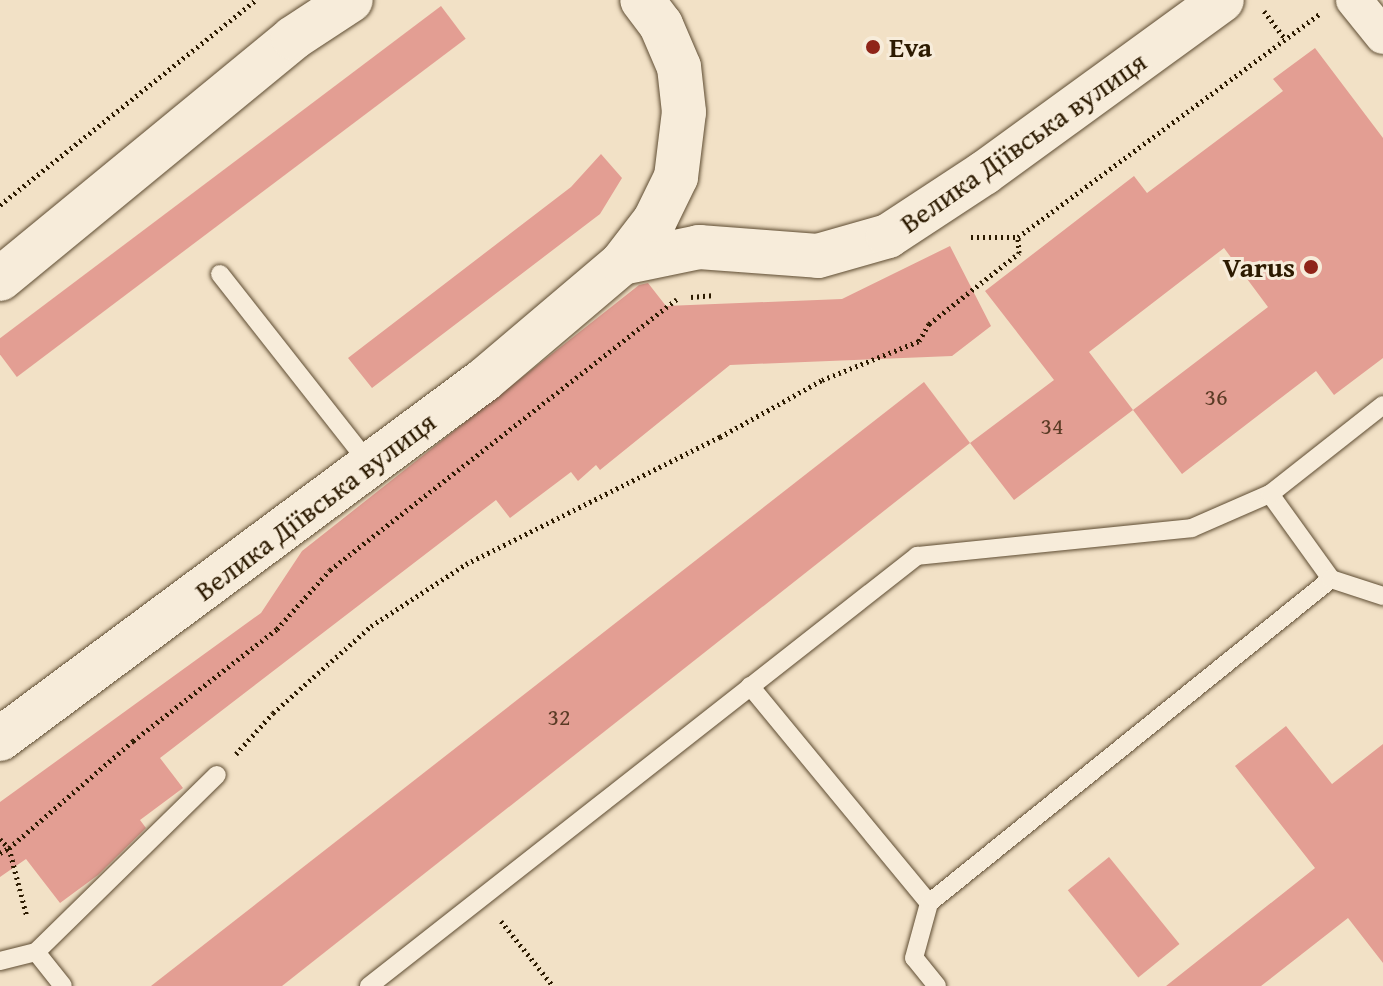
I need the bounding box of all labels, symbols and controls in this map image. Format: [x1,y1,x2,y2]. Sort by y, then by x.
place label: Eva [889,30,932,64]
marker: Eva [864,38,882,56]
street label: Велика Діївська вулиця [893,44,1153,240]
place label: Varus [1223,250,1295,284]
marker: Varus [1302,258,1320,276]
house number: 36 [1204,383,1228,411]
street label: Велика Діївська вулиця [188,404,442,608]
house number: 34 [1040,412,1064,440]
house number: 32 [547,703,571,731]

